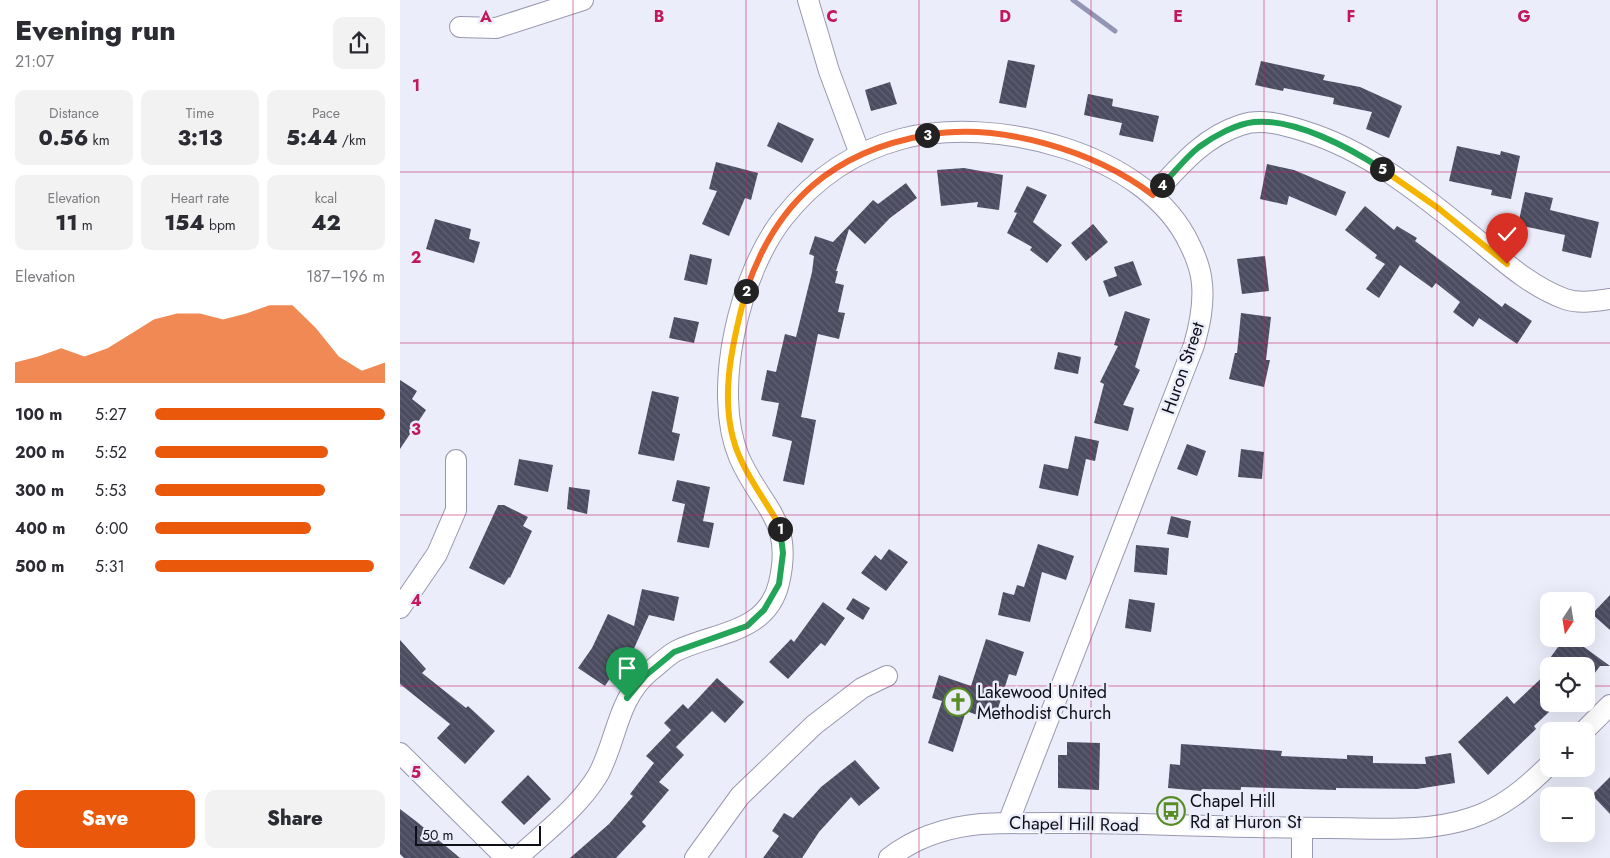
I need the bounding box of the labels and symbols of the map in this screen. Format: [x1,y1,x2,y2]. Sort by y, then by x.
text: A [479,5,492,28]
text: B [654,5,664,28]
text: C [826,5,838,28]
text: D [999,5,1011,28]
text: E [1173,5,1183,28]
text: F [1347,5,1355,28]
text: G [1517,5,1531,28]
text: 1 [412,74,420,97]
pin: 3 [914,122,940,148]
pin: 5 [1370,156,1394,182]
pin: 4 [1150,172,1174,198]
pin [1486,213,1528,264]
text: 2 [411,246,421,269]
pin: 2 [734,278,758,304]
street label: Huron Street [1155,318,1211,418]
text: 3 [411,418,421,441]
pin: 1 [768,516,792,542]
text: 4 [410,589,422,612]
north arrow [1540,592,1595,648]
pin [606,647,648,698]
place label: Lakewood United Methodist Church [977,679,1112,726]
church icon: Lakewood United Methodist Church [943,687,973,717]
text: 5 [411,761,421,784]
place label: Chapel Hill Rd at Huron St [1190,788,1302,835]
bus stop icon: Chapel Hill Rd at Huron St [1156,796,1186,826]
street label: Chapel Hill Road [1009,810,1139,838]
scale bar [415,823,541,846]

